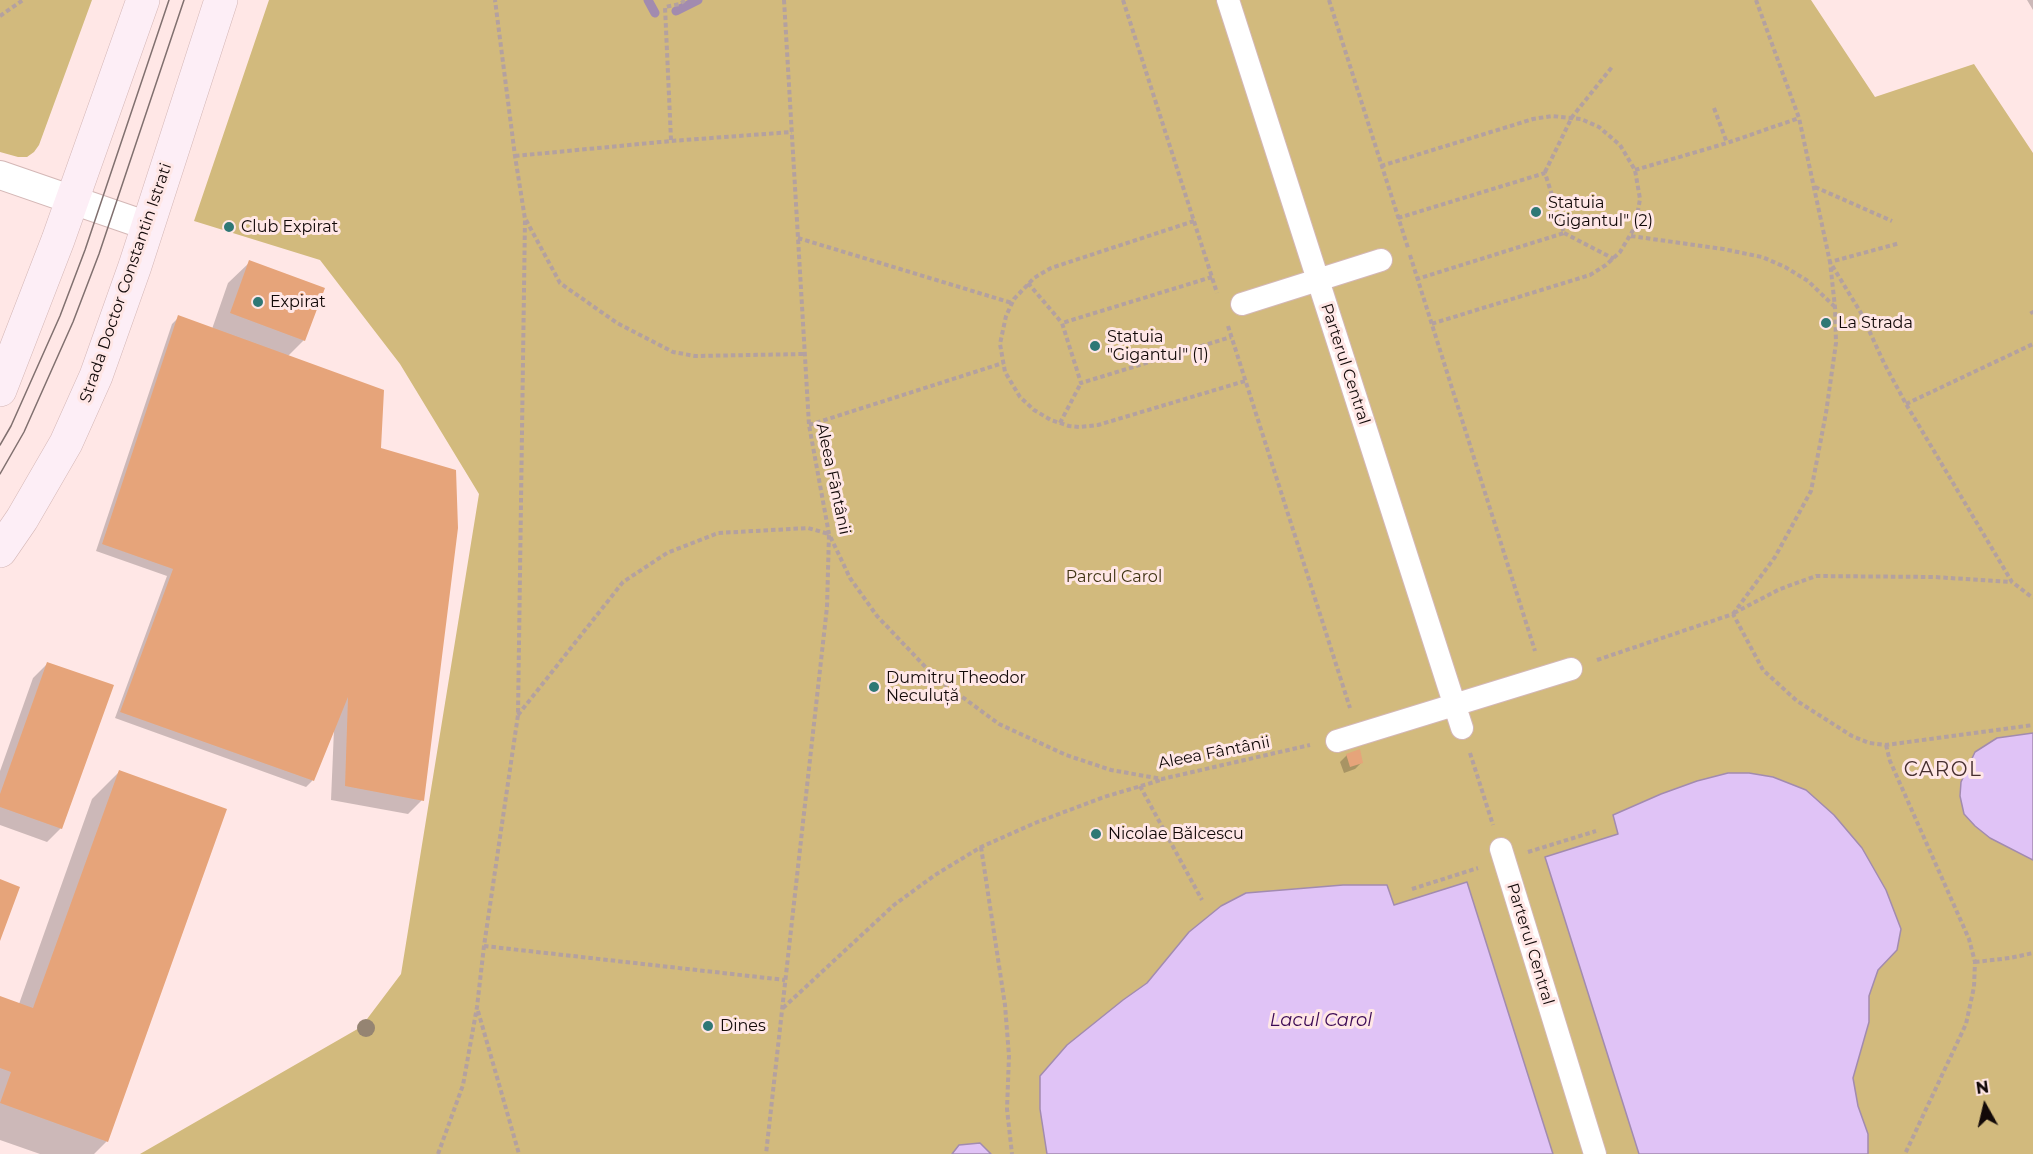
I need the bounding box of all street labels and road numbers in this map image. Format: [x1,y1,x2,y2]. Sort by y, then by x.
street label: Strada Doctor Constantin Istrati [76,161,176,405]
street label: Parterul Central [1316,301,1374,427]
street label: Aleea Fântânii [812,421,854,537]
street label: Aleea Fântânii [1156,733,1272,773]
street label: Parterul Central [1502,881,1558,1007]

